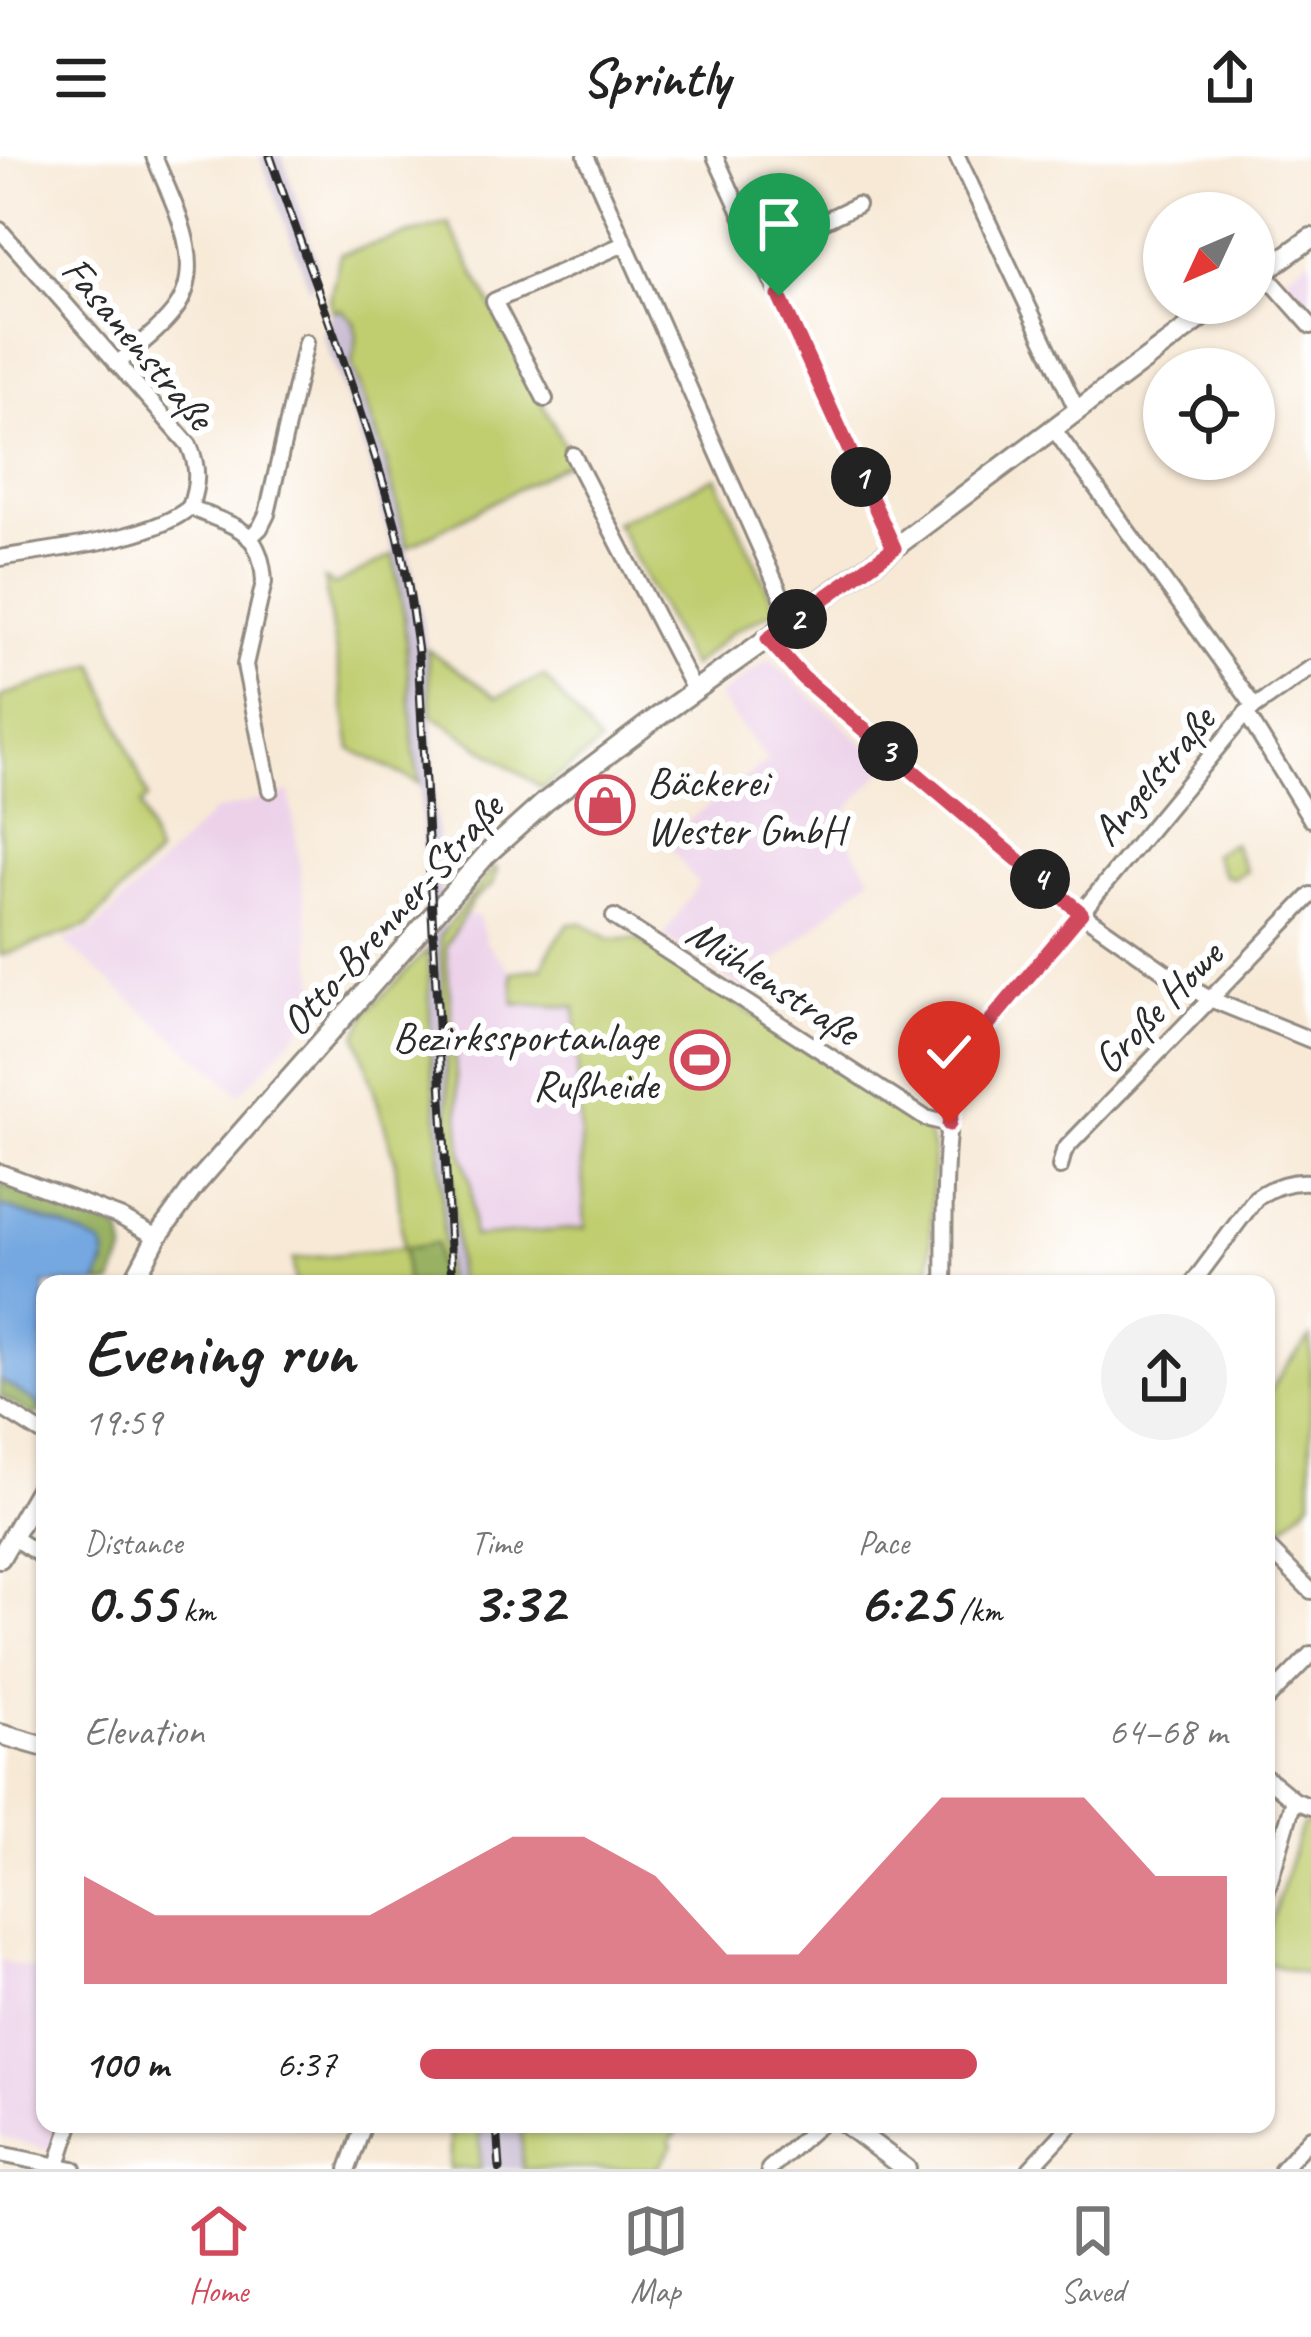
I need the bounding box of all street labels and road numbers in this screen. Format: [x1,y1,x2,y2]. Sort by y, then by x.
street label: Fasanenstraße [50,245,228,443]
street label: Angelstraße [1080,693,1229,856]
street label: Otto-Brenner-Straße [269,780,517,1047]
street label: Mühlenstraße [677,907,872,1060]
street label: Große Howe [1082,928,1236,1085]

